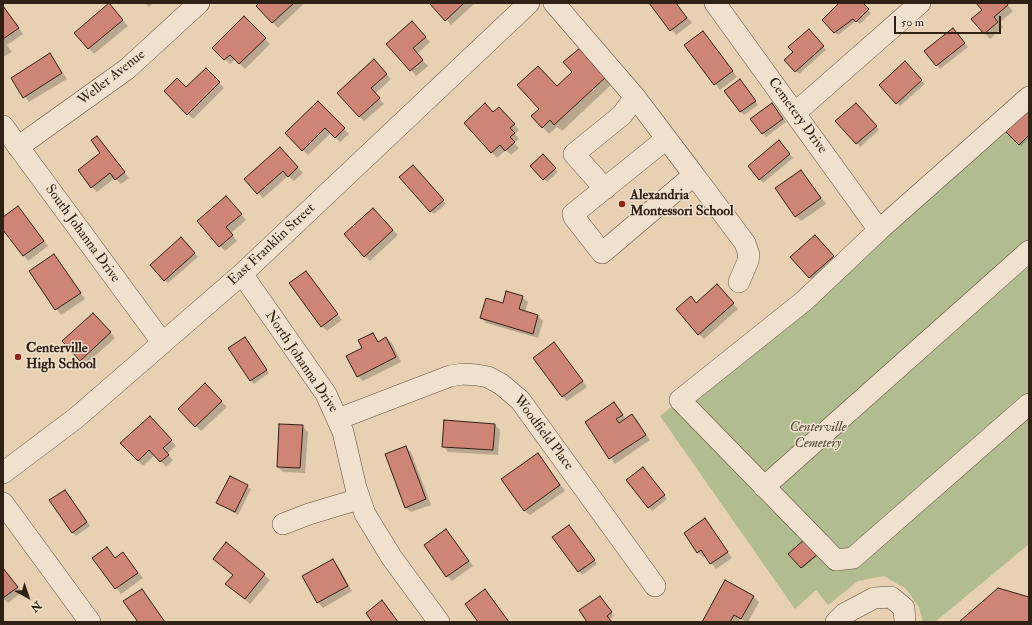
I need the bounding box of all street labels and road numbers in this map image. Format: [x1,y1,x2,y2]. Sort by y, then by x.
street label: Weller Avenue [75,47,149,109]
street label: Cemetery Drive [764,75,830,157]
street label: South Johanna Drive [41,182,123,286]
street label: East Franklin Street [225,200,319,290]
street label: North Johanna Drive [261,308,341,416]
street label: Woodfield Place [509,392,577,474]

